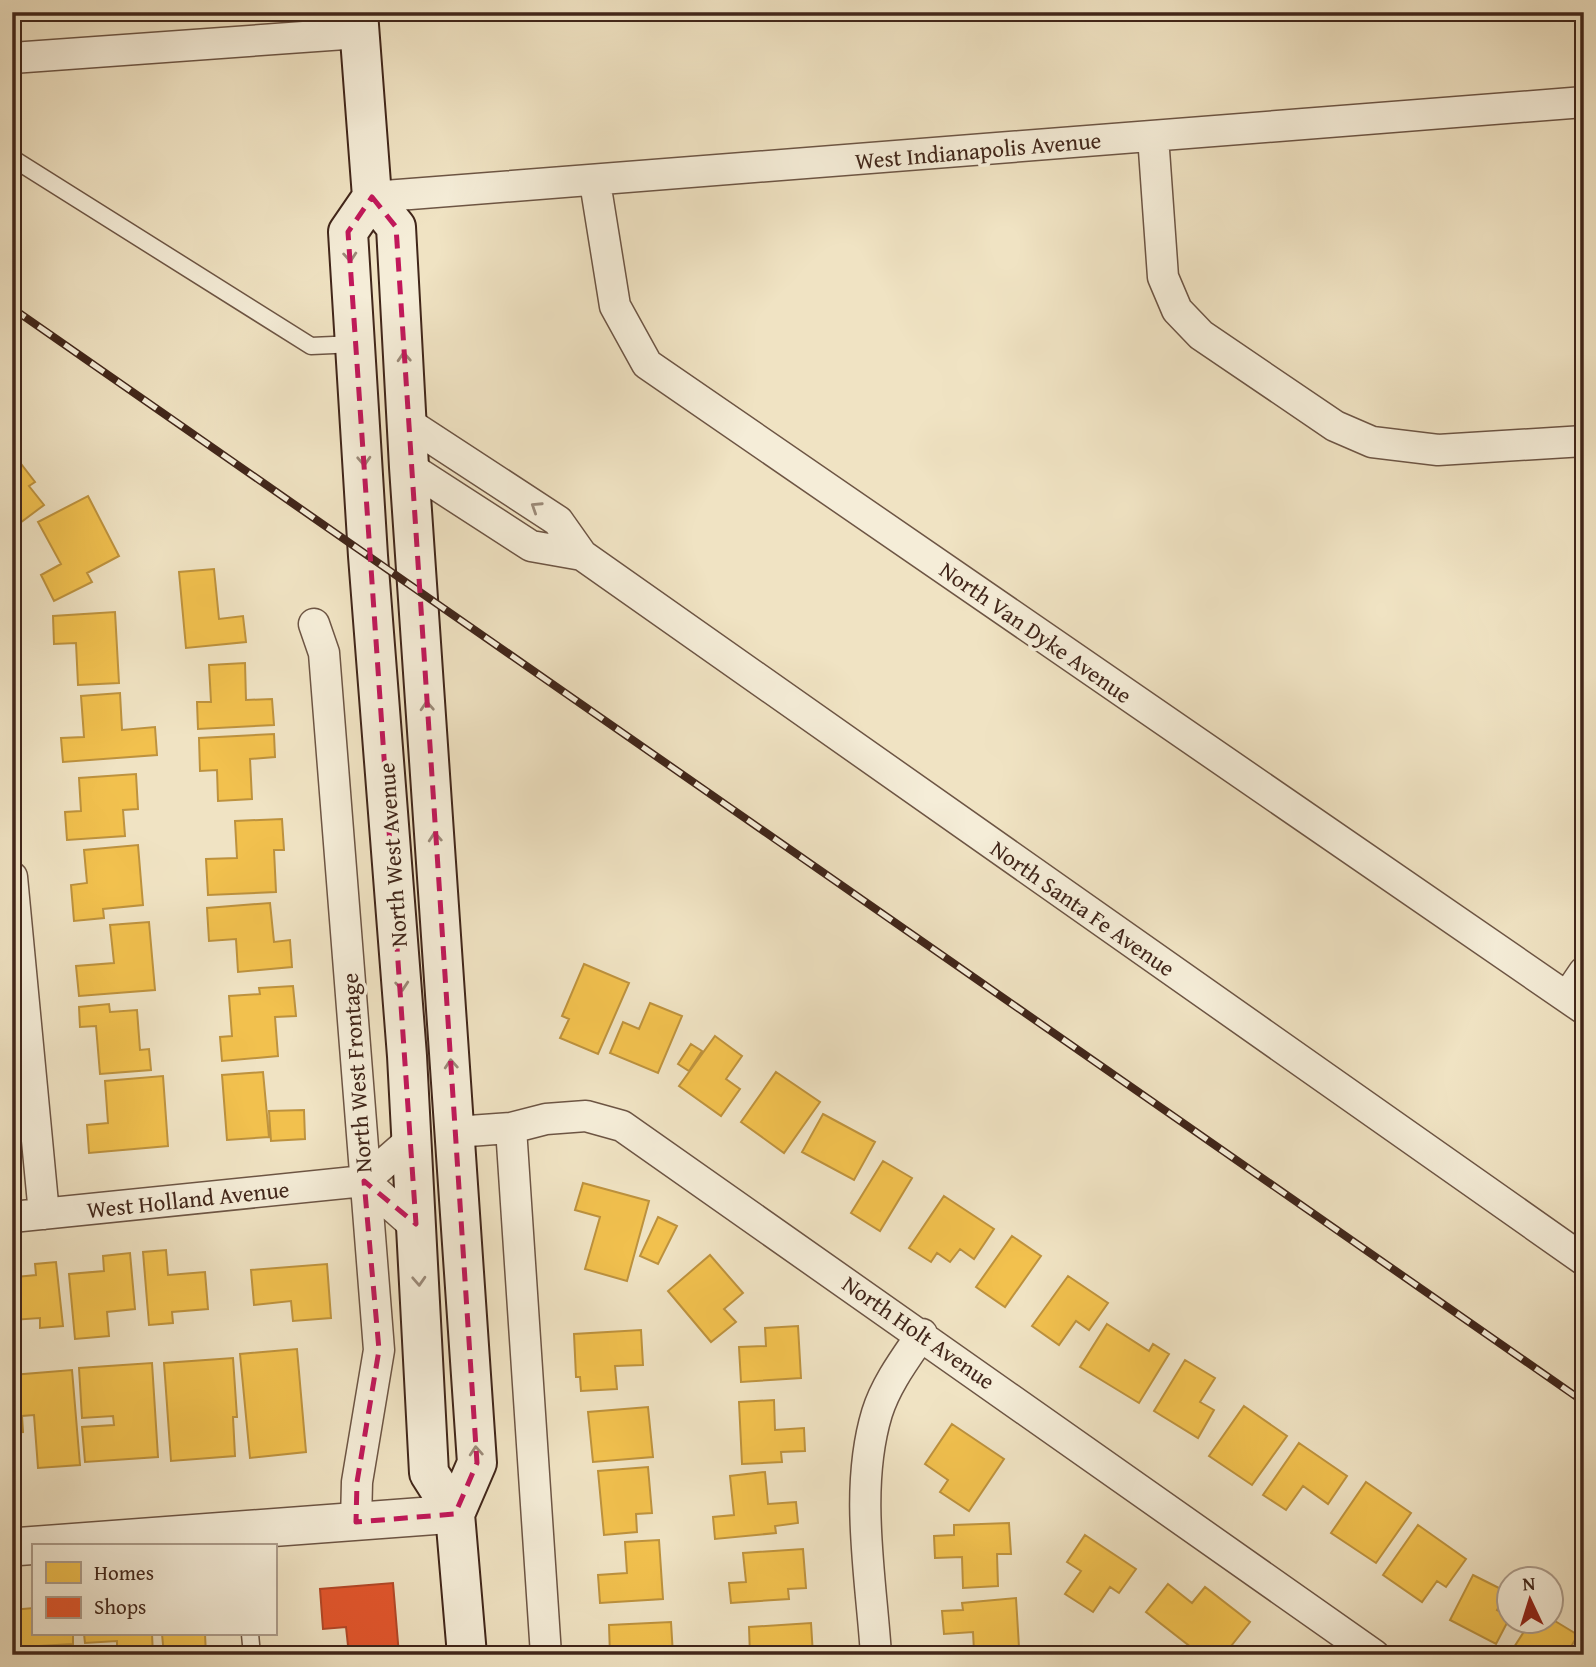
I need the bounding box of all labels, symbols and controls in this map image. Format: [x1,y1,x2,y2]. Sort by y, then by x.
street label: West Indianapolis Avenue [853,123,1103,177]
one-way arrow [342,252,357,263]
one-way arrow [397,351,412,362]
one-way arrow [356,456,371,467]
one-way arrow [531,502,544,515]
street label: North Van Dyke Avenue [933,553,1139,711]
one-way arrow [419,700,434,711]
street label: North West Avenue [369,762,415,948]
one-way arrow [428,831,443,842]
street label: North Santa Fe Avenue [984,832,1182,984]
street label: North West Frontage [333,972,379,1174]
one-way arrow [394,981,409,992]
one-way arrow [444,1058,459,1069]
street label: West Holland Avenue [85,1172,291,1226]
street label: North Holt Avenue [836,1267,1002,1397]
one-way arrow [411,1276,426,1287]
one-way arrow [469,1445,484,1456]
legend [32,1544,276,1636]
text: Homes [94,1557,154,1588]
north arrow [1494,1566,1564,1636]
text: N [1522,1569,1536,1597]
text: Shops [94,1591,146,1622]

